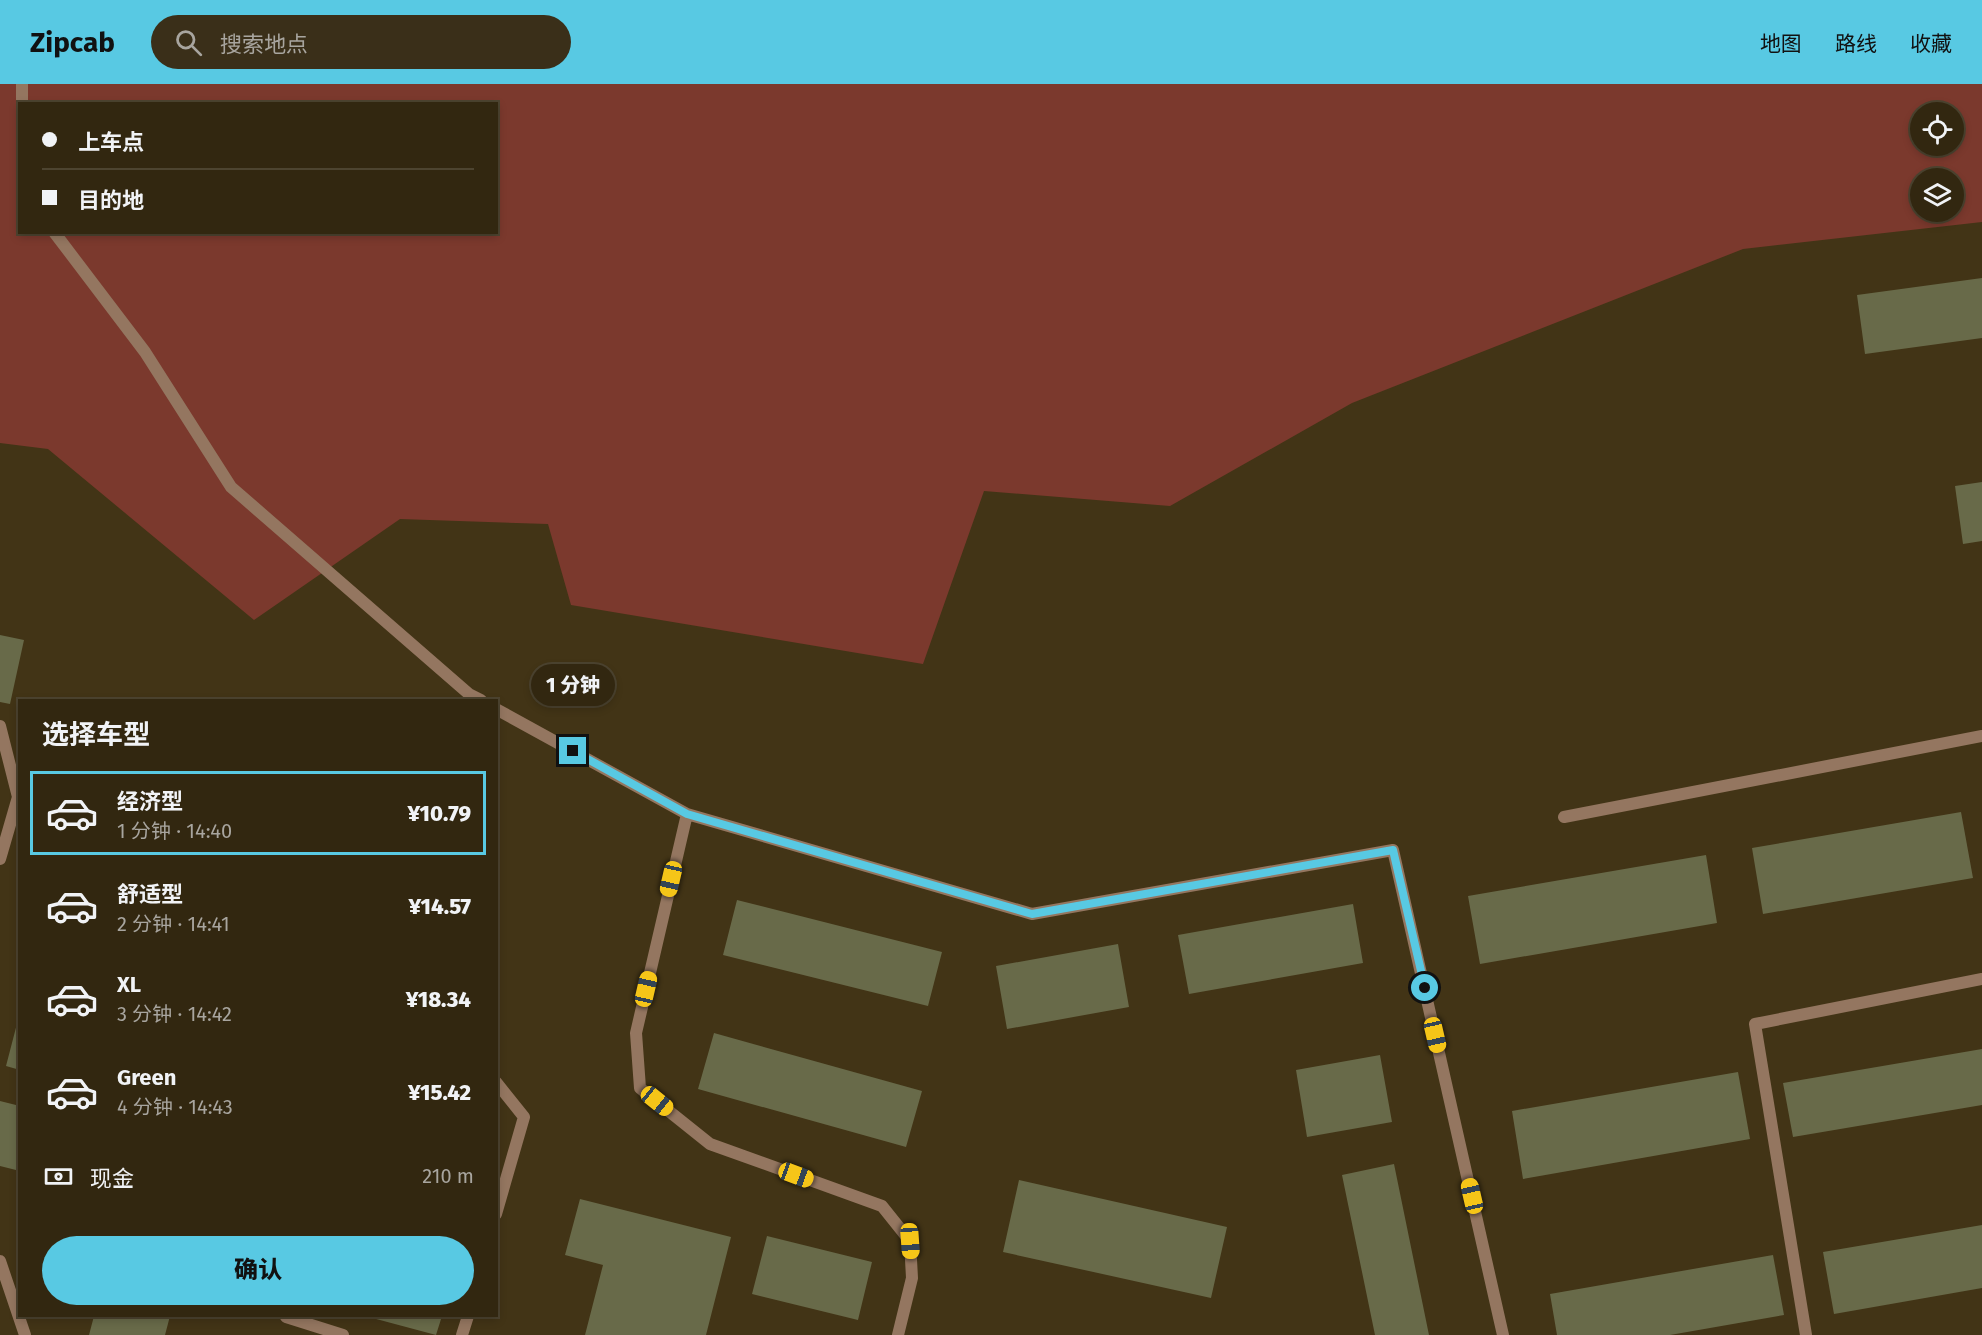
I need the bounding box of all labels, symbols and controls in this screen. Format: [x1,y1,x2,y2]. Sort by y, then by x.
search box [151,15,571,69]
text: Zipcab [30,26,115,59]
icon: search [172,26,205,59]
text: 搜索地点 [220,31,308,58]
text: 地图 [1760,31,1802,57]
text: 路线 [1835,31,1877,57]
text: 收藏 [1910,31,1952,57]
map controls [1910,102,1964,222]
button: locate [1910,102,1964,156]
text: 上车点 [78,129,144,156]
button: layers [1910,168,1964,222]
text: 目的地 [78,187,144,214]
callout: 1 分钟 [531,664,615,706]
text: 1 分钟 [546,673,600,697]
text: 选择车型 [42,719,150,751]
route end [559,737,586,764]
icon: car [45,786,99,840]
text: 经济型 [117,788,183,815]
text: ¥10.79 [407,800,471,827]
text: 1 分钟 · 14:40 [117,819,232,843]
car [658,859,684,899]
icon: car [45,879,99,933]
text: 舒适型 [117,881,183,908]
text: ¥14.57 [409,893,471,920]
text: 2 分钟 · 14:41 [117,912,230,936]
car [633,969,659,1009]
text: XL [117,971,141,998]
icon: car [45,972,99,1026]
route start [1411,974,1438,1001]
text: ¥18.34 [406,986,471,1013]
text: 3 分钟 · 14:42 [117,1002,232,1026]
car [1422,1015,1448,1055]
text: Green [117,1064,176,1091]
icon: car [45,1065,99,1119]
text: ¥15.42 [408,1079,471,1106]
car [637,1083,677,1119]
text: 4 分钟 · 14:43 [117,1095,233,1119]
icon: cash [42,1160,75,1193]
car [776,1160,816,1190]
text: 210 m [422,1164,474,1188]
text: 现金 [90,1165,134,1192]
car [1459,1176,1485,1216]
car [900,1222,920,1260]
button: 确认 [42,1236,474,1305]

